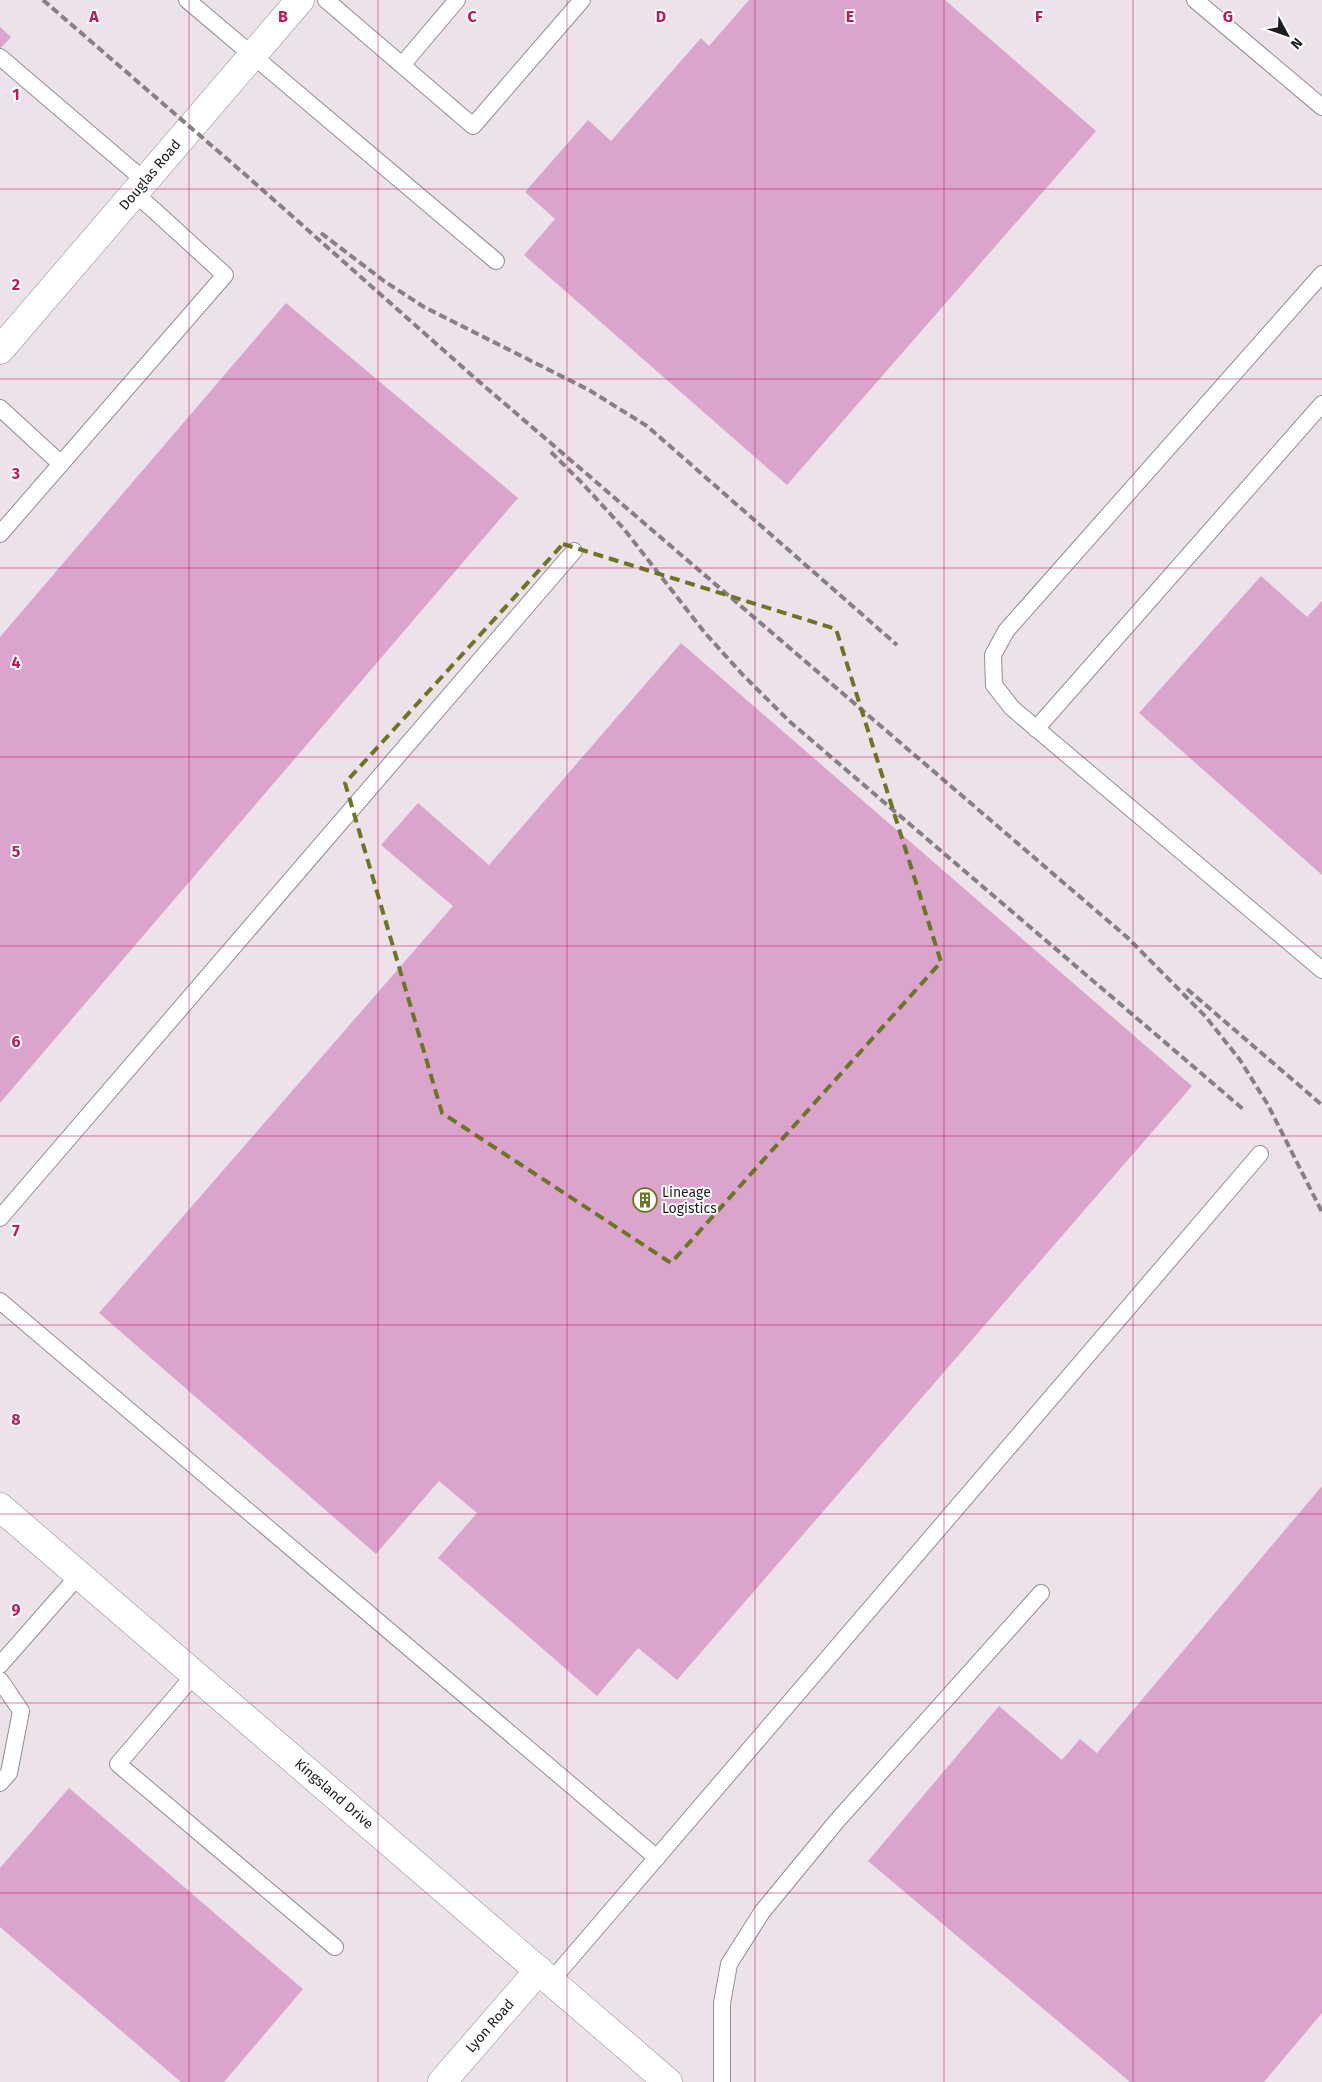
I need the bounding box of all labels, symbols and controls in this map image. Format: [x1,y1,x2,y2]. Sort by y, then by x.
text: A [88,7,99,26]
text: B [278,7,288,26]
text: C [467,7,477,26]
text: D [656,7,666,26]
text: E [846,7,854,26]
text: F [1035,7,1043,26]
text: G [1223,7,1233,26]
north arrow [1262,10,1312,60]
text: N [1287,34,1306,52]
text: 1 [12,85,20,104]
street label: Douglas Road [116,136,184,214]
text: 2 [12,275,20,294]
text: 3 [11,464,20,483]
text: 4 [11,653,21,672]
text: 5 [12,842,21,861]
text: 6 [11,1032,21,1051]
place label: Lineage Logistics [662,1184,717,1217]
building icon: Lineage Logistics [632,1187,658,1213]
text: 7 [12,1221,20,1240]
text: 8 [11,1410,21,1429]
text: 9 [12,1600,21,1619]
street label: Kingsland Drive [291,1755,377,1833]
street label: Lyon Road [462,1996,518,2056]

